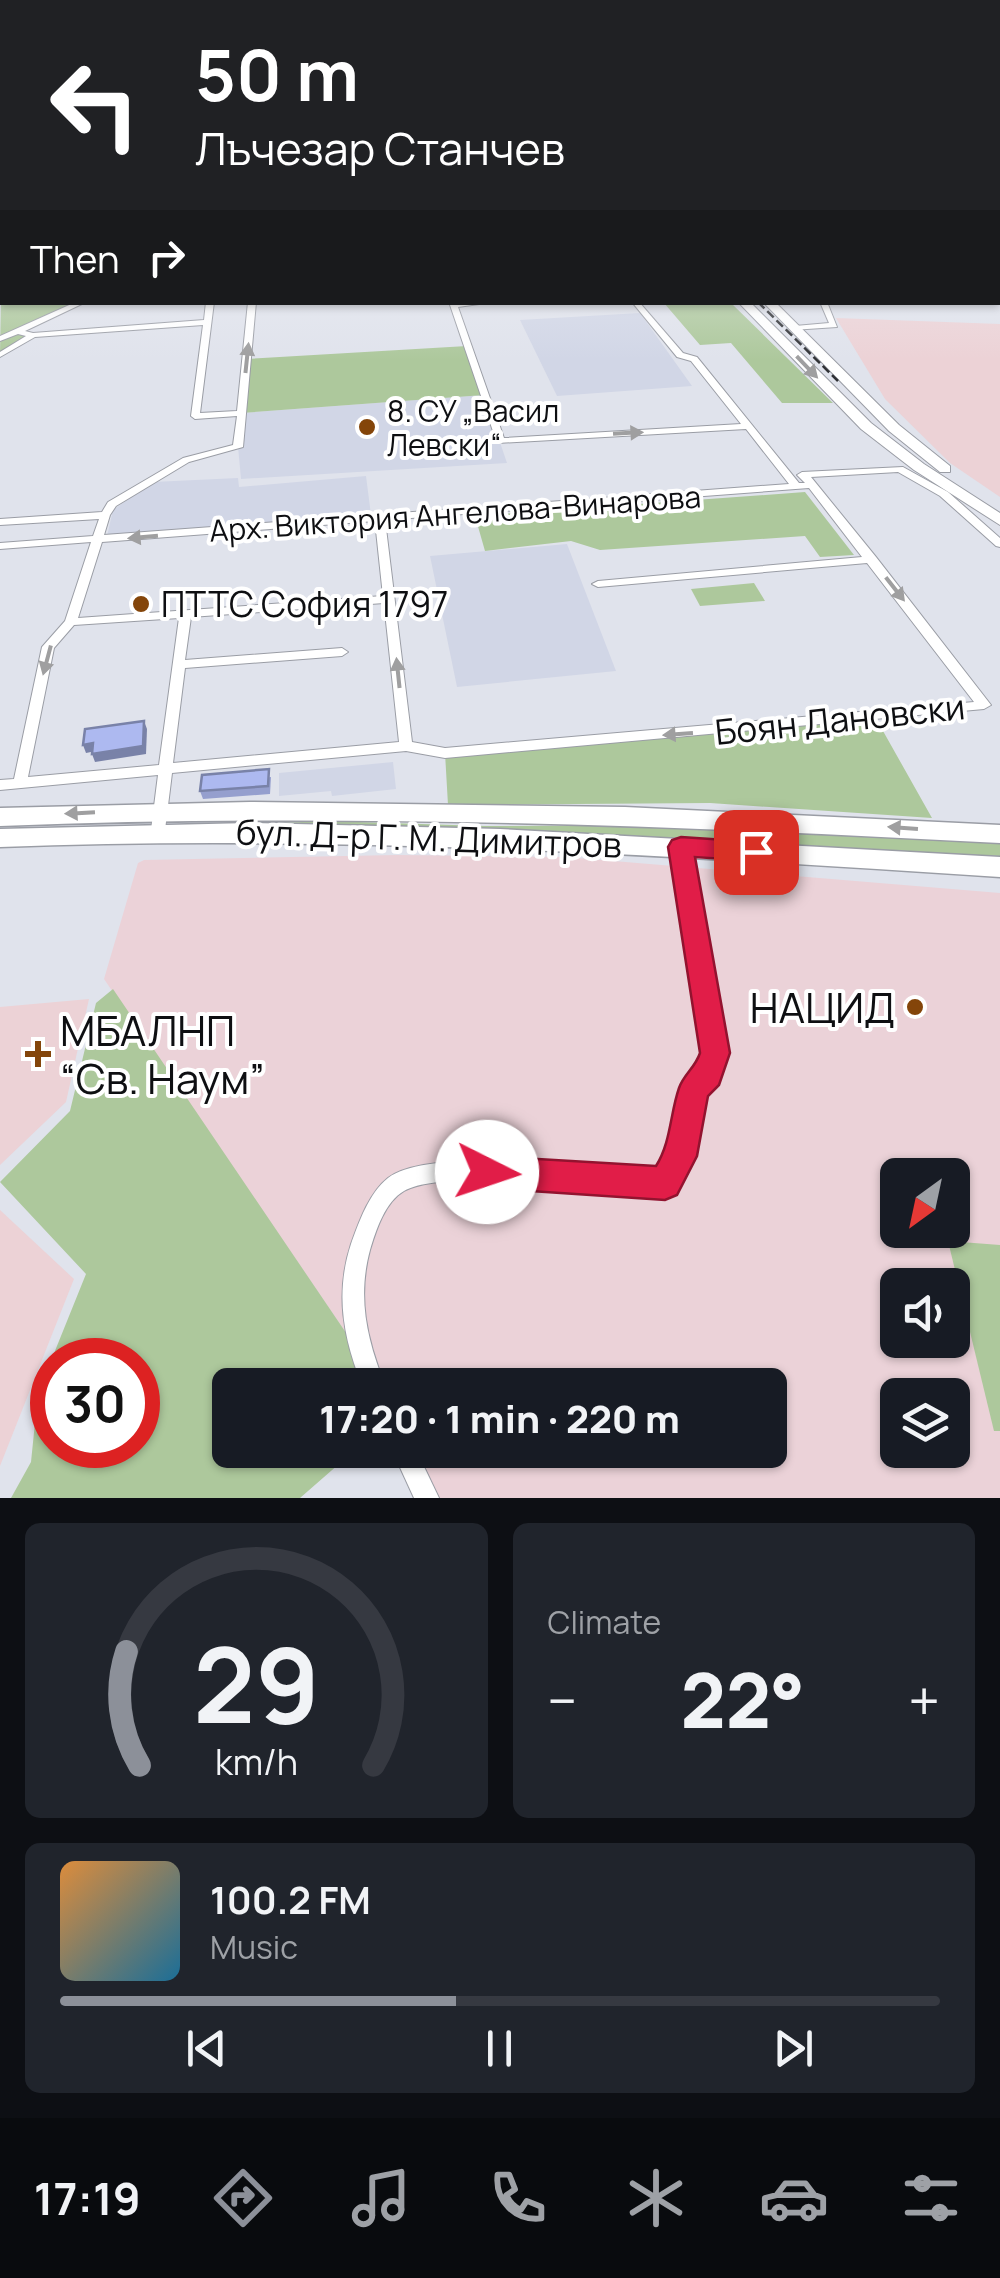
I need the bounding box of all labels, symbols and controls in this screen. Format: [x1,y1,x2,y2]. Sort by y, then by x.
text: 50 m [195,26,359,122]
icon: left [30,40,160,170]
text: Лъчезар Станчев [195,117,565,179]
icon: right [139,230,194,285]
text: Then [30,232,119,284]
one-way arrow [239,341,255,373]
one-way arrow [795,355,818,379]
place label: 8. СУ „Васил Левски“ [387,390,559,465]
marker: 8. СУ „Васил Левски“ [356,416,378,438]
one-way arrow [613,425,645,441]
street label: Арх. Виктория Ангелова-Винарова [208,475,702,551]
one-way arrow [127,529,159,545]
one-way arrow [884,576,905,602]
place label: ПТТС София 1797 [161,580,448,628]
marker: ПТТС София 1797 [130,593,152,615]
one-way arrow [38,644,54,675]
one-way arrow [390,656,406,688]
street label: Боян Дановски [713,682,967,756]
one-way arrow [662,727,693,743]
one-way arrow [64,806,96,822]
street label: бул. Д-р Г. М. Димитров [235,807,623,869]
pin [714,810,799,895]
one-way arrow [886,820,918,836]
icon: arrive [729,825,784,880]
place label: НАЦИД [750,978,895,1036]
marker: НАЦИД [904,996,926,1018]
place label: MБАЛНП “Св. Наум” [60,1001,265,1107]
marker: MБАЛНП “Св. Наум” [25,1041,51,1067]
position arrow [435,1120,539,1224]
north arrow [880,1158,970,1248]
map controls [880,1158,970,1468]
button: sound [880,1268,970,1358]
speed limit sign: 30 [30,1338,160,1468]
button: layers [880,1378,970,1468]
text: 17:20 · 1 min · 220 m [319,1392,680,1444]
text: Climate [548,1600,661,1644]
text: 29 [193,1612,320,1754]
text: 22° [681,1648,805,1751]
text: − [548,1662,577,1738]
text: + [908,1662,940,1738]
text: km/h [215,1737,298,1786]
text: 100.2 FM [210,1873,371,1925]
text: Music [210,1925,298,1969]
icon: previous [179,2021,234,2076]
icon: pause [472,2021,527,2076]
icon: next [766,2021,821,2076]
icon: directions [208,2163,278,2233]
icon: music [346,2163,416,2233]
icon: phone [483,2163,553,2233]
icon: climate [621,2163,691,2233]
icon: car [759,2163,829,2233]
icon: filters [896,2163,966,2233]
text: 17:19 [34,2167,141,2229]

